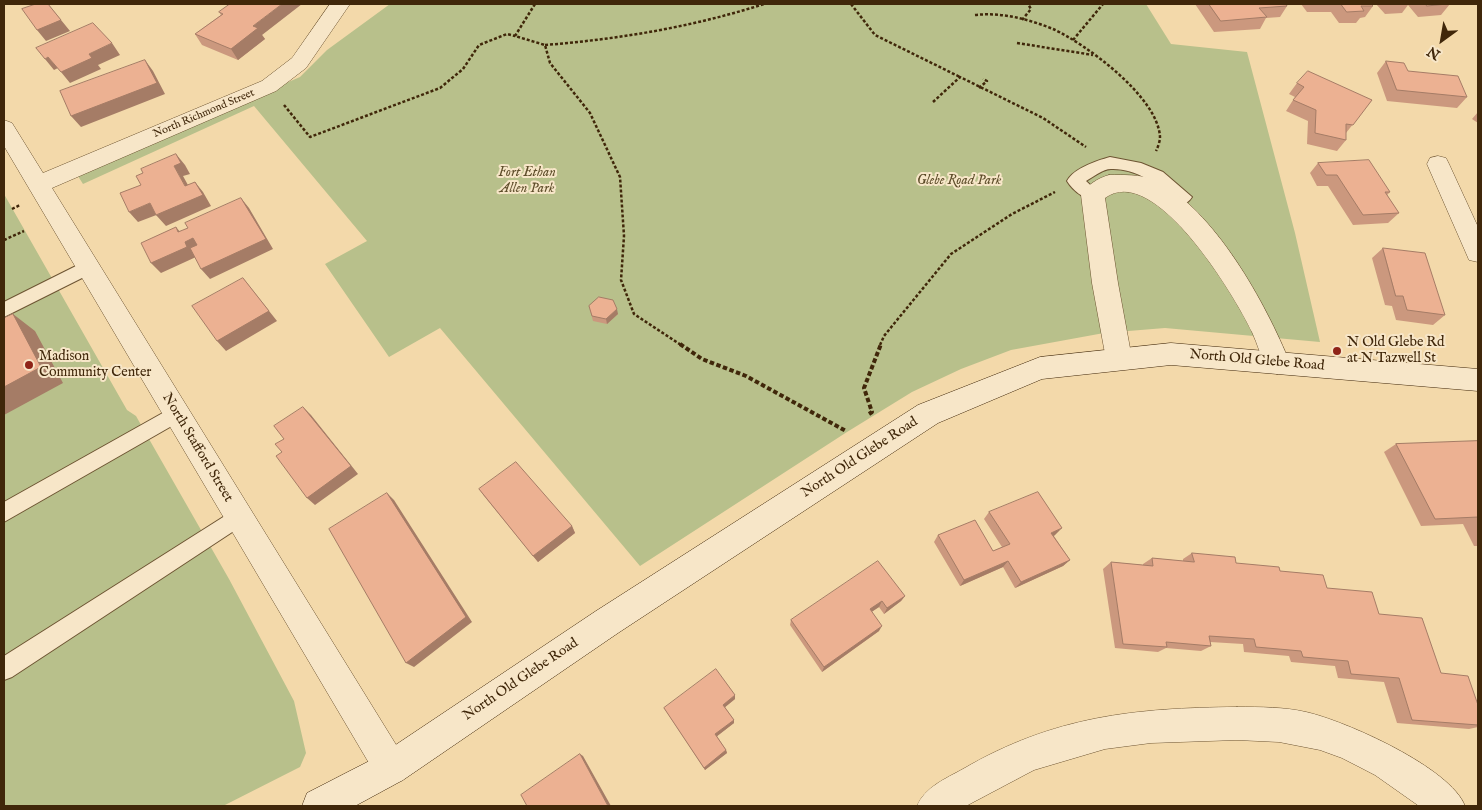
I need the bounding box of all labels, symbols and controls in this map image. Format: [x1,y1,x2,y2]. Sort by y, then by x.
north arrow [1417,15,1467,65]
text: N [1424,42,1444,64]
street label: North Richmond Street [151,87,257,141]
park label: Fort Ethan Allen Park [498,165,556,198]
park label: Glebe Road Park [917,173,1001,189]
place label: N Old Glebe Rd at N Tazwell St [1347,335,1444,368]
marker: N Old Glebe Rd at N Tazwell St [1331,345,1343,357]
street label: North Old Glebe Road [1189,347,1325,375]
place label: Madison Community Center [39,349,151,382]
marker: Madison Community Center [23,359,35,371]
street label: North Stafford Street [158,391,236,505]
street label: North Old Glebe Road [799,414,921,502]
street label: North Old Glebe Road [460,635,582,725]

